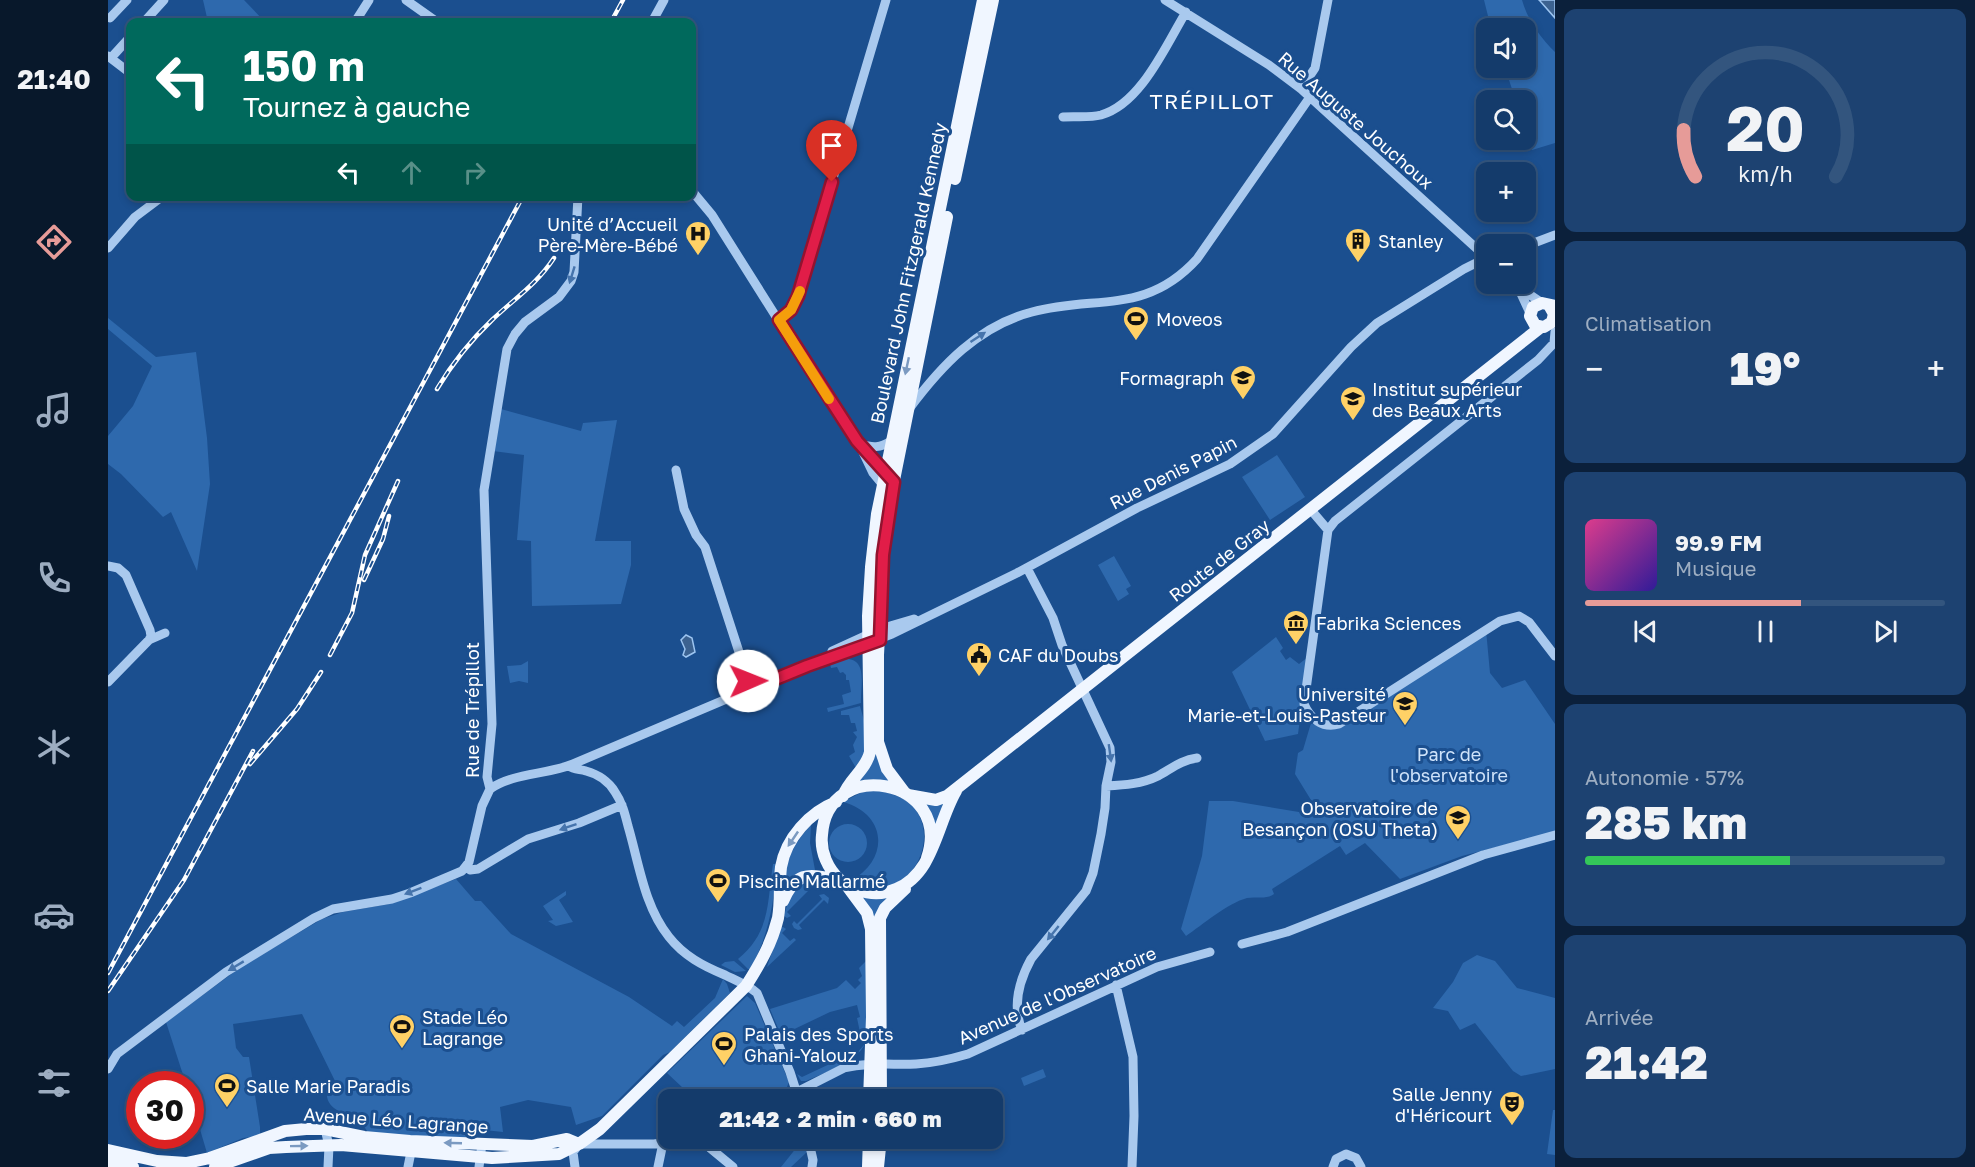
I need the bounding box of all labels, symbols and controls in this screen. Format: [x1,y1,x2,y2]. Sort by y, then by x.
map controls [1476,18,1536,294]
button: sound [1476,18,1536,78]
text: 150 m [243,40,365,90]
icon: left [144,42,222,120]
street label: Rue Auguste Jouchoux [1274,47,1438,193]
text: 21:40 [17,63,91,95]
district label: TRÉPILLOT [1149,88,1275,114]
button: search [1476,90,1536,150]
text: 20 [1726,90,1804,165]
text: Tournez à gauche [243,91,470,123]
pin [806,120,857,182]
street label: Boulevard John Fitzgerald Kennedy [865,120,951,426]
icon: arrive [815,129,848,162]
icon: left [332,156,365,189]
icon: ahead [395,156,428,189]
icon: right [458,156,491,189]
button: + [1476,162,1536,222]
text: km/h [1738,162,1792,188]
place label: Unité d’Accueil Père-Mère-Bébé [538,213,678,256]
hospital icon: Unité d’Accueil Père-Mère-Bébé [683,219,713,257]
icon: directions [33,221,75,263]
building icon: Stanley [1343,226,1373,264]
place label: Stanley [1378,230,1443,252]
button: − [1476,234,1536,294]
one-way arrow [567,266,576,284]
sports icon: Moveos [1121,304,1151,342]
place label: Moveos [1156,308,1222,330]
text: Climatisation [1585,311,1712,335]
one-way arrow [970,331,986,343]
text: 19° [1730,341,1800,395]
text: − [1585,349,1603,388]
text: + [1927,349,1945,388]
one-way arrow [902,356,911,375]
school or university icon: Formagraph [1228,363,1258,401]
place label: Formagraph [1119,367,1224,389]
place label: Institut supérieur des Beaux Arts [1372,378,1522,421]
school or university icon: Institut supérieur des Beaux Arts [1338,384,1368,422]
icon: music [33,389,75,431]
street label: Rue Denis Papin [1106,431,1240,513]
street label: Route de Gray [1164,514,1274,606]
text: 99.9 FM [1675,529,1762,556]
text: Musique [1675,556,1756,580]
icon: phone [33,557,75,599]
museum icon: Fabrika Sciences [1281,608,1311,646]
place label: Fabrika Sciences [1316,612,1462,634]
icon: previous [1629,615,1662,648]
icon: pause [1749,615,1782,648]
icon: next [1869,615,1902,648]
public building icon: CAF du Doubs [964,640,994,678]
street label: Rue de Trépillot [461,642,483,778]
place label: CAF du Doubs [998,644,1119,666]
position arrow [716,649,780,713]
place label: Université Marie-et-Louis-Pasteur [1187,683,1386,726]
school or university icon: Université Marie-et-Louis-Pasteur [1390,689,1420,727]
icon: climate [33,726,75,768]
park label: Parc de l'observatoire [1390,743,1508,786]
one-way arrow [1105,744,1114,763]
text: Autonomie · 57% [1585,765,1744,789]
text: 285 km [1585,795,1747,849]
place label: Observatoire de Besançon (OSU Theta) [1242,797,1438,840]
school or university icon: Observatoire de Besançon (OSU Theta) [1443,803,1473,841]
one-way arrow [559,823,577,832]
one-way arrow [788,831,799,847]
sports icon: Piscine Mallarmé [703,866,733,904]
place label: Piscine Mallarmé [738,870,886,892]
one-way arrow [404,887,422,896]
icon: car [33,894,75,936]
one-way arrow [1046,925,1059,941]
street label: Avenue de l'Observatoire [954,941,1160,1049]
one-way arrow [227,961,244,971]
text: Arrivée [1585,1005,1653,1029]
place label: Stade Léo Lagrange [422,1006,508,1049]
sports icon: Stade Léo Lagrange [387,1012,417,1050]
place label: Palais des Sports Ghani-Yalouz [744,1023,894,1066]
sports icon: Palais des Sports Ghani-Yalouz [709,1029,739,1067]
text: 21:42 [1585,1035,1708,1089]
icon: filters [33,1062,75,1104]
speed limit sign: 30 [126,1071,204,1149]
sports icon: Salle Marie Paradis [212,1071,242,1109]
place label: Salle Marie Paradis [246,1075,411,1097]
place label: Salle Jenny d'Héricourt [1392,1083,1492,1126]
theatre icon: Salle Jenny d'Héricourt [1497,1089,1527,1127]
street label: Avenue Léo Lagrange [303,1103,489,1137]
text: 21:42 · 2 min · 660 m [719,1105,942,1132]
one-way arrow [444,1139,463,1148]
one-way arrow [289,1142,308,1151]

